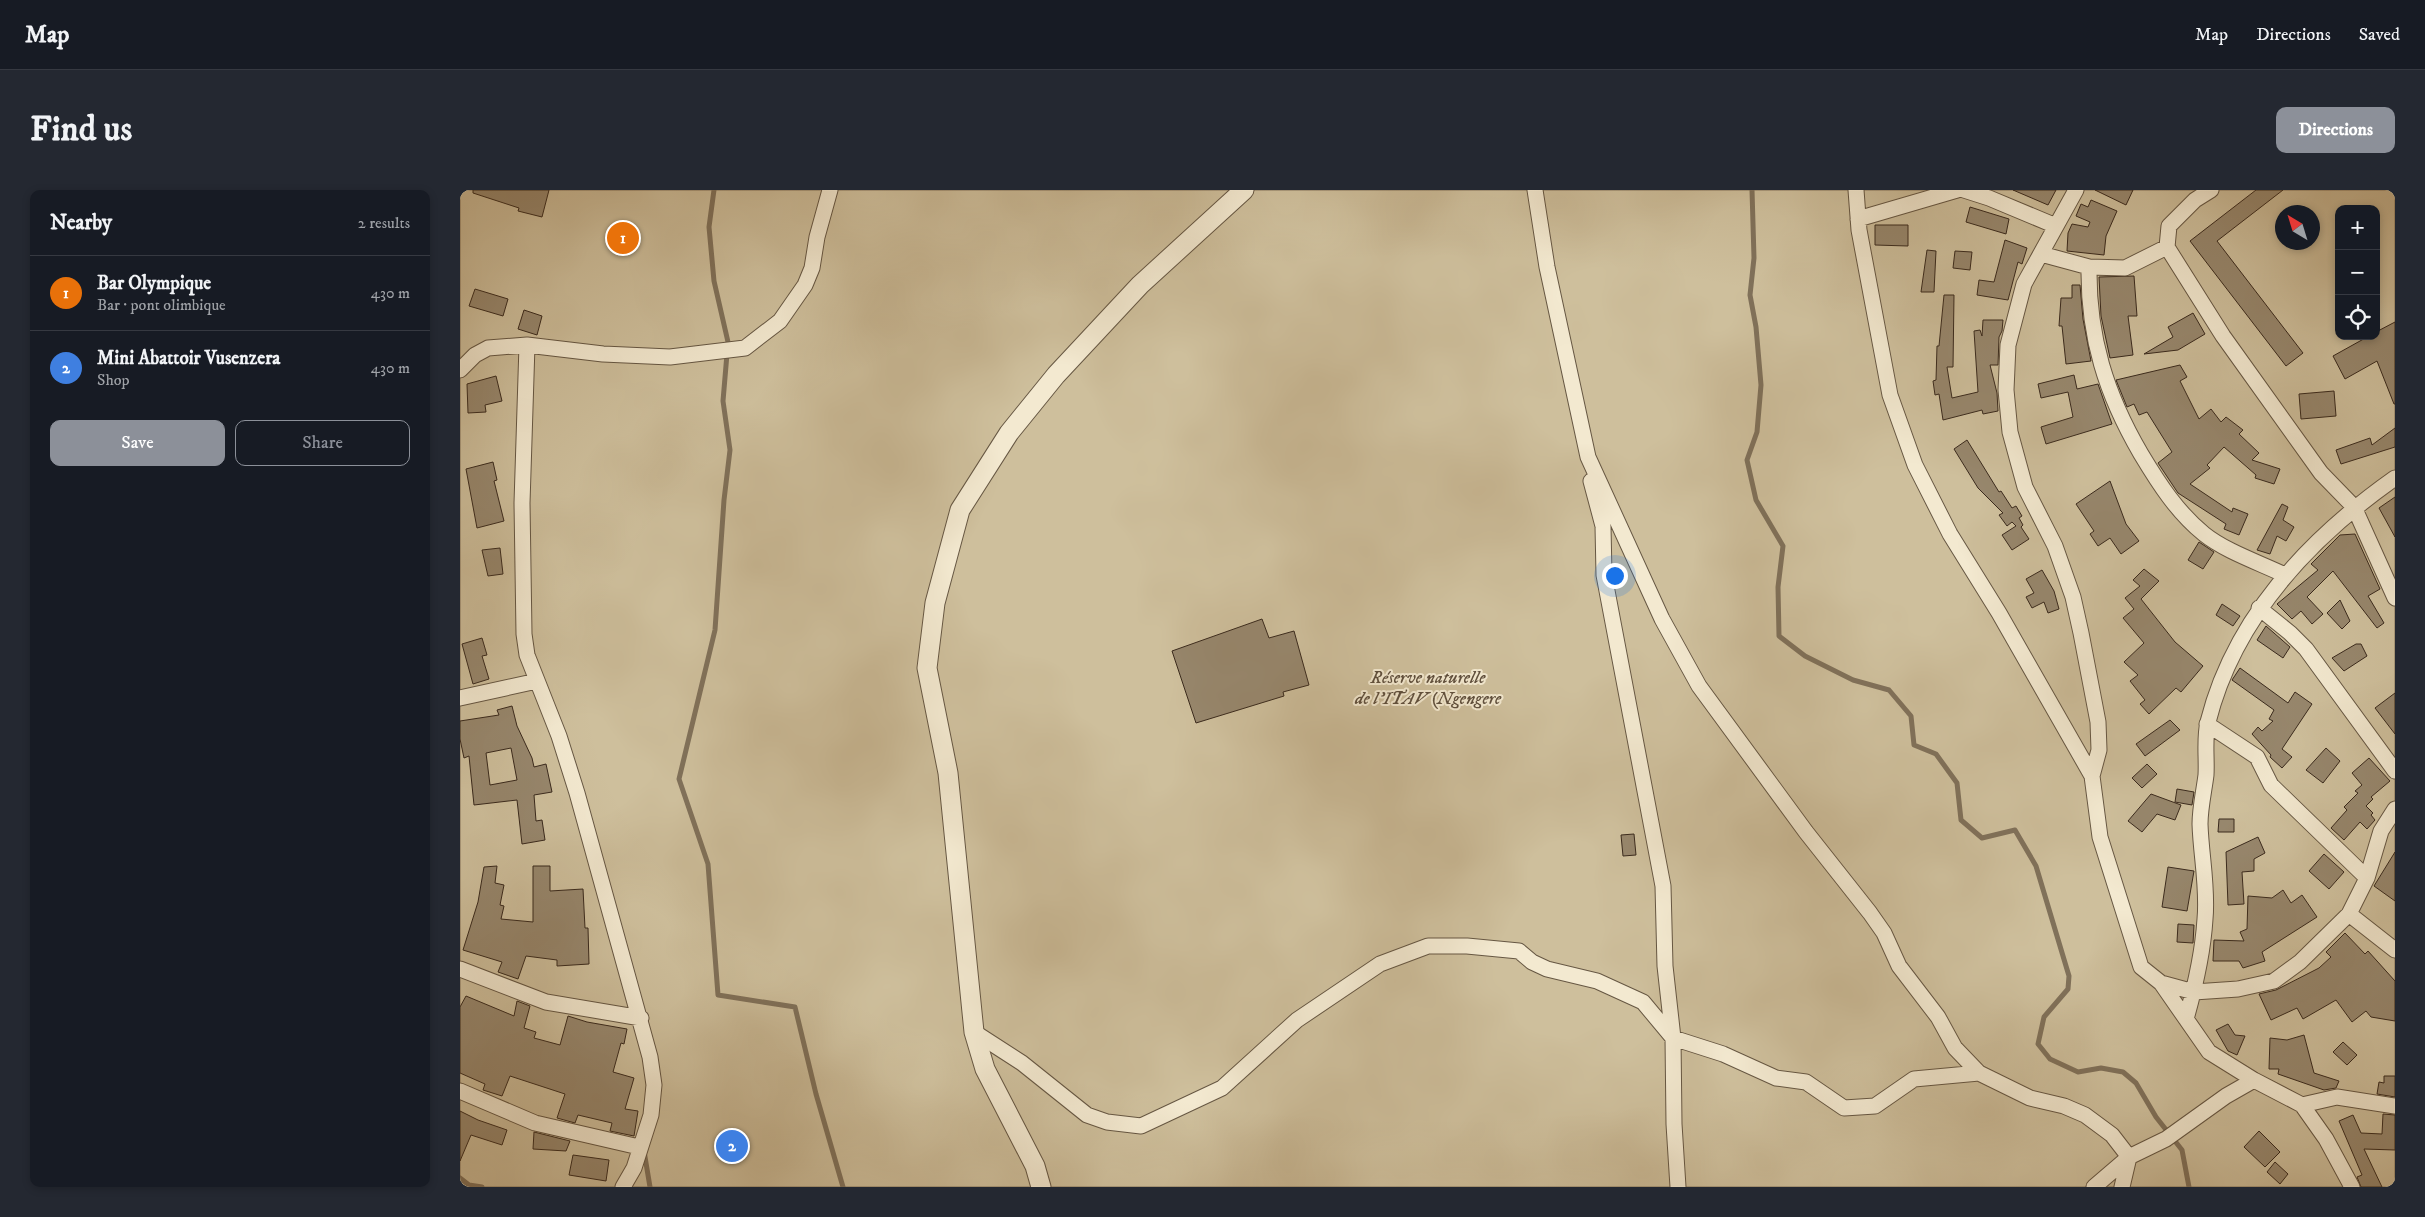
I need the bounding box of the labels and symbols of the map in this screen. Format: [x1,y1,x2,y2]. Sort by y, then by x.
north arrow [2275,205,2320,250]
pin: 1 [607,219,639,257]
your location [1602,563,1628,589]
park label: Réserve naturelle de l'ITAV (Ngengere [1354,667,1502,710]
pin: 2 [716,1127,748,1165]

